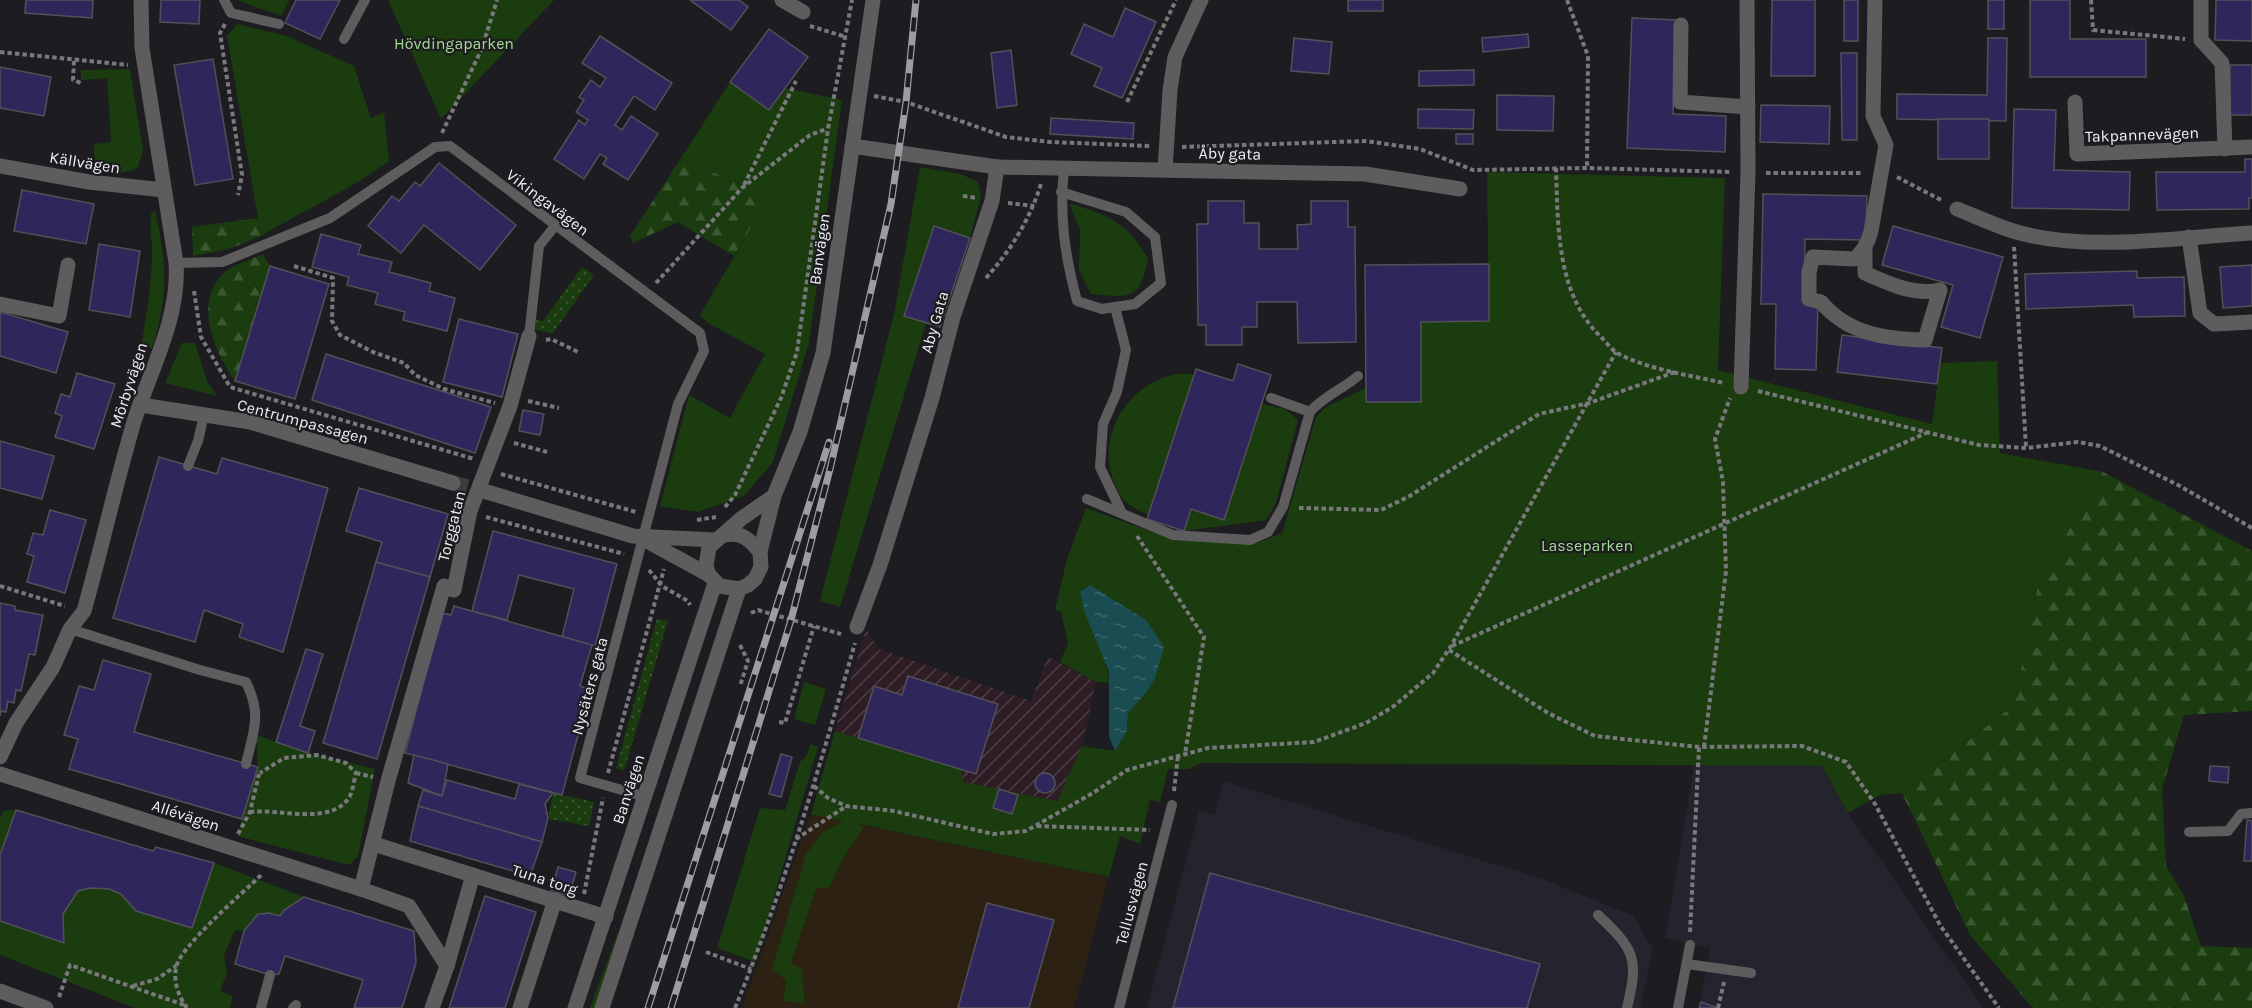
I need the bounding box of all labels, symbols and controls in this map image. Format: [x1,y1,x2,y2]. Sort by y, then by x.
park label: Hövdingaparken [394,34,514,53]
street label: Takpannevägen [2085,123,2199,146]
street label: Åby gata [1199,143,1261,164]
street label: Källvägen [48,148,122,177]
street label: Vikingavägen [503,165,593,240]
street label: Banvägen [805,212,834,286]
street label: Aby Gata [917,289,952,355]
street label: Mörbyvägen [106,340,151,430]
street label: Centrumpassagen [235,395,370,448]
street label: Torggatan [434,489,469,564]
park label: Lasseparken [1541,536,1633,555]
street label: Nysäters gata [567,635,612,737]
street label: Banvägen [608,752,649,826]
street label: Allévägen [150,796,222,835]
street label: Tellusvägen [1111,859,1152,947]
street label: Tuna torg [509,860,580,899]

